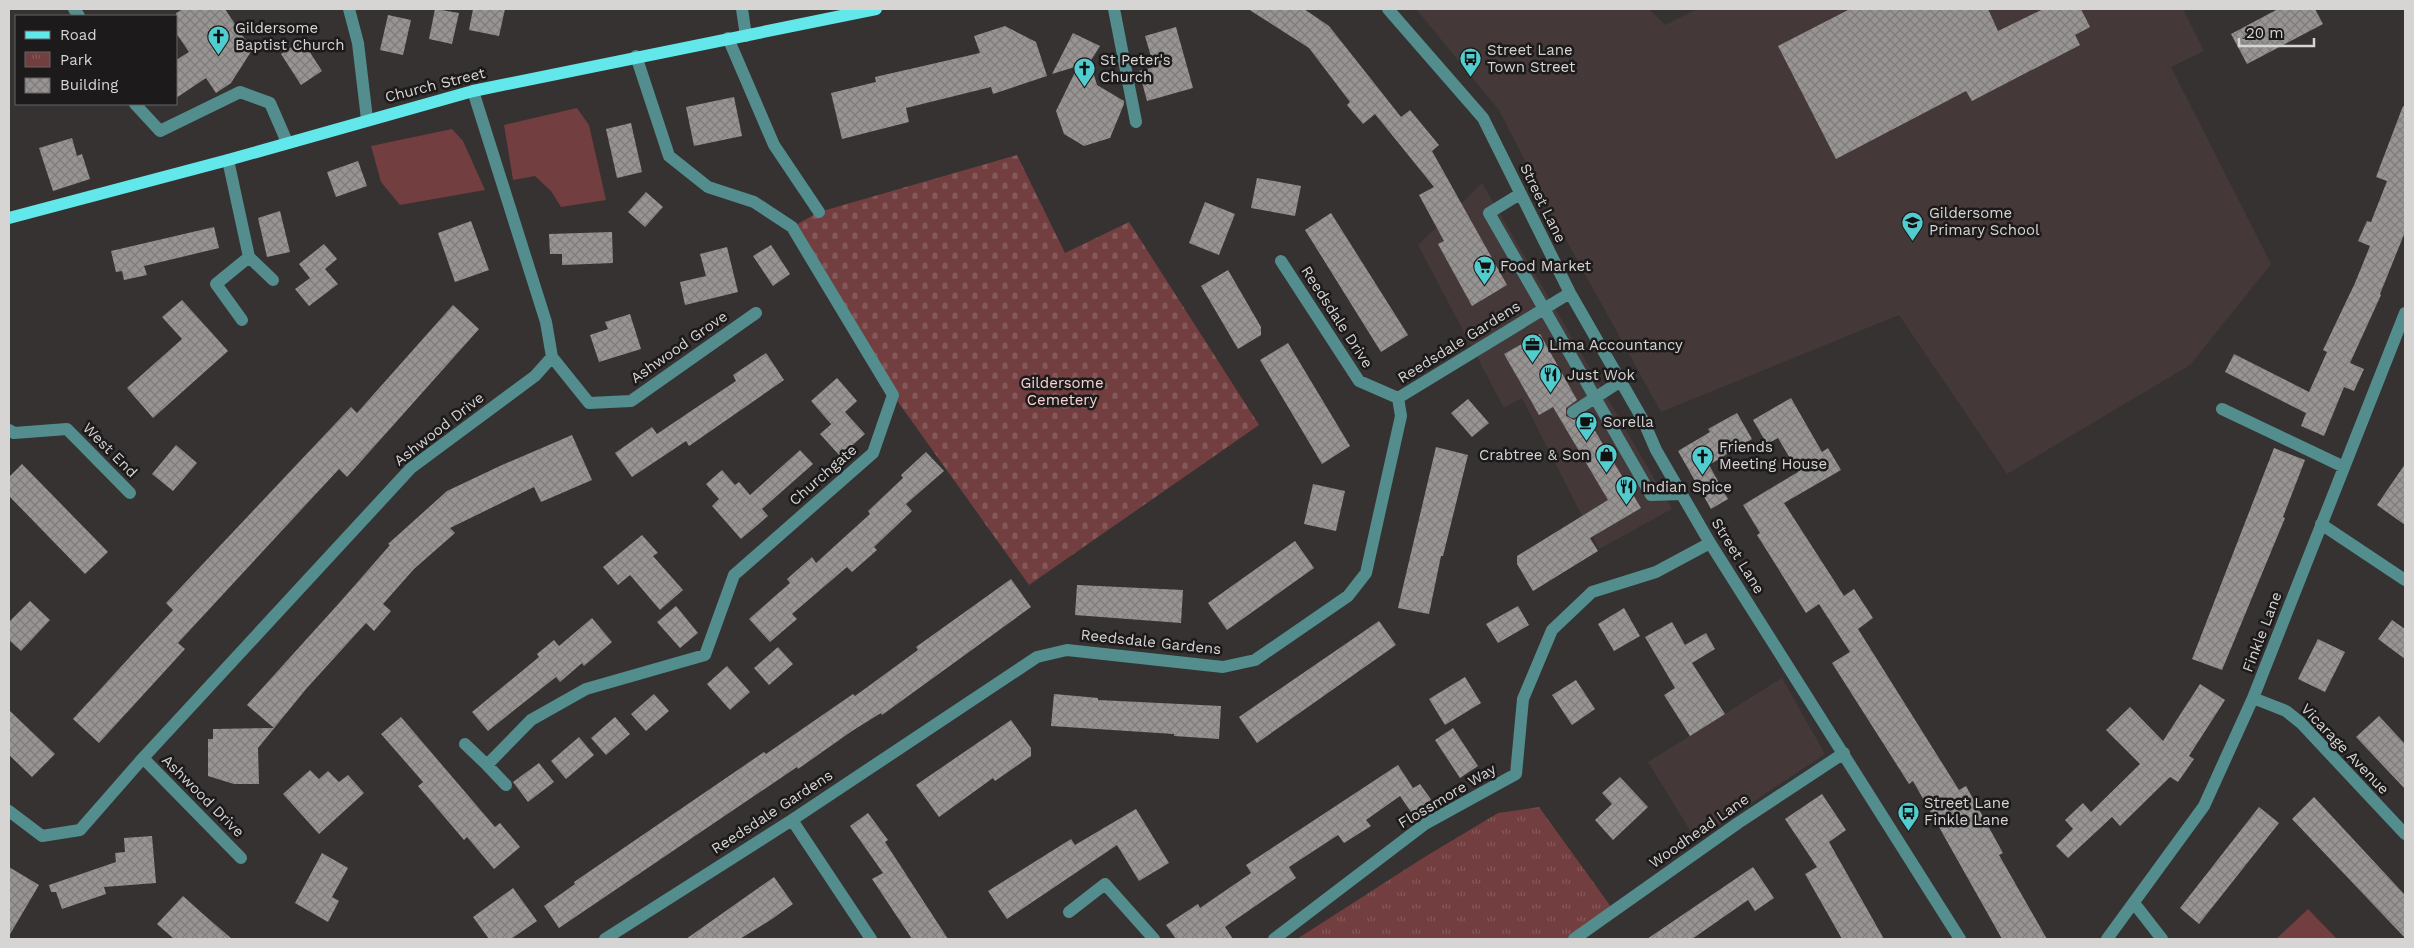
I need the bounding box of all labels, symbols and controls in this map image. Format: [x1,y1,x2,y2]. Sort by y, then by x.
legend [15,15,178,105]
scale bar [2239,15,2314,47]
place label: Gildersome Baptist Church [235,19,345,54]
text: 20 m [2246,24,2284,42]
church icon: Gildersome Baptist Church [207,25,231,56]
text: Road [60,26,97,44]
place label: Street Lane Town Street [1487,41,1576,76]
bus stop icon: Street Lane Town Street [1459,47,1483,78]
text: Park [60,51,93,69]
place label: St Peter's Church [1100,51,1171,86]
church icon: St Peter's Church [1072,57,1096,88]
street label: Church Street [383,64,488,106]
text: Building [60,76,118,94]
street label: Street Lane [1516,161,1570,245]
place label: Gildersome Primary School [1929,204,2040,239]
school or university icon: Gildersome Primary School [1901,210,1925,241]
supermarket icon: Food Market [1472,254,1496,285]
place label: Food Market [1500,257,1592,275]
street label: Reedsdale Drive [1297,263,1377,371]
street label: Reedsdale Gardens [1394,297,1524,387]
street label: Ashwood Grove [627,307,731,387]
office icon: Lima Accountancy [1521,333,1545,364]
place label: Lima Accountancy [1549,336,1683,354]
restaurant icon: Just Wok [1539,363,1563,394]
place label: Just Wok [1567,366,1635,384]
park label: Gildersome Cemetery [1020,374,1104,409]
street label: Ashwood Drive [391,388,487,470]
cafe icon: Sorella [1575,410,1599,441]
place label: Sorella [1603,413,1654,431]
street label: West End [79,419,141,481]
place label: Friends Meeting House [1719,438,1827,473]
street label: Churchgate [786,441,860,509]
shop icon: Crabtree & Son [1594,443,1618,474]
church icon: Friends Meeting House [1691,444,1715,475]
place label: Crabtree & Son [1479,446,1590,464]
restaurant icon: Indian Spice [1614,475,1638,506]
place label: Indian Spice [1642,478,1732,496]
street label: Street Lane [1708,515,1768,597]
street label: Finkle Lane [2238,589,2286,675]
street label: Reedsdale Gardens [1080,626,1222,658]
street label: Vicarage Avenue [2297,700,2393,798]
street label: Ashwood Drive [158,751,248,841]
street label: Flossmore Way [1395,760,1499,832]
street label: Reedsdale Gardens [708,766,836,858]
street label: Woodhead Lane [1646,790,1752,872]
place label: Street Lane Finkle Lane [1924,794,2010,829]
bus stop icon: Street Lane Finkle Lane [1896,800,1920,831]

